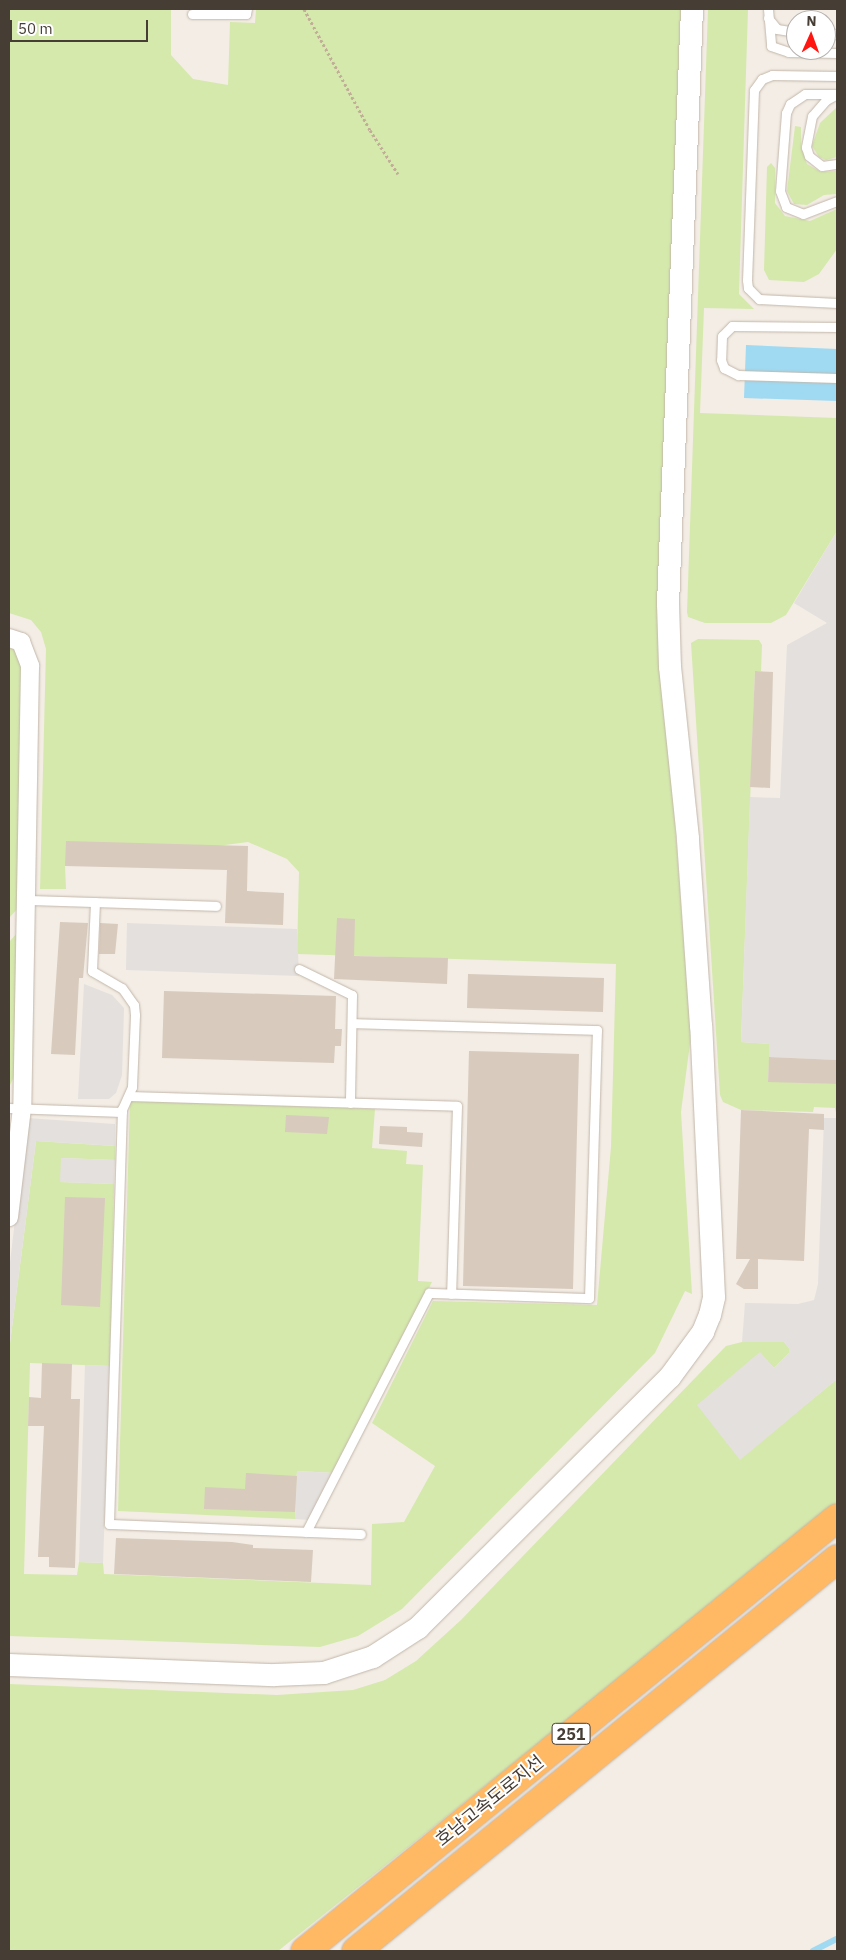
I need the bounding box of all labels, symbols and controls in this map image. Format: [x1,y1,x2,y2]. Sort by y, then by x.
scale bar [12,10,150,42]
north arrow [786,10,836,60]
text: N [806,12,817,30]
text: 50 m [18,19,53,38]
road number: 251 [551,1720,591,1748]
street label: 호남고속도로지선 [432,1751,548,1851]

